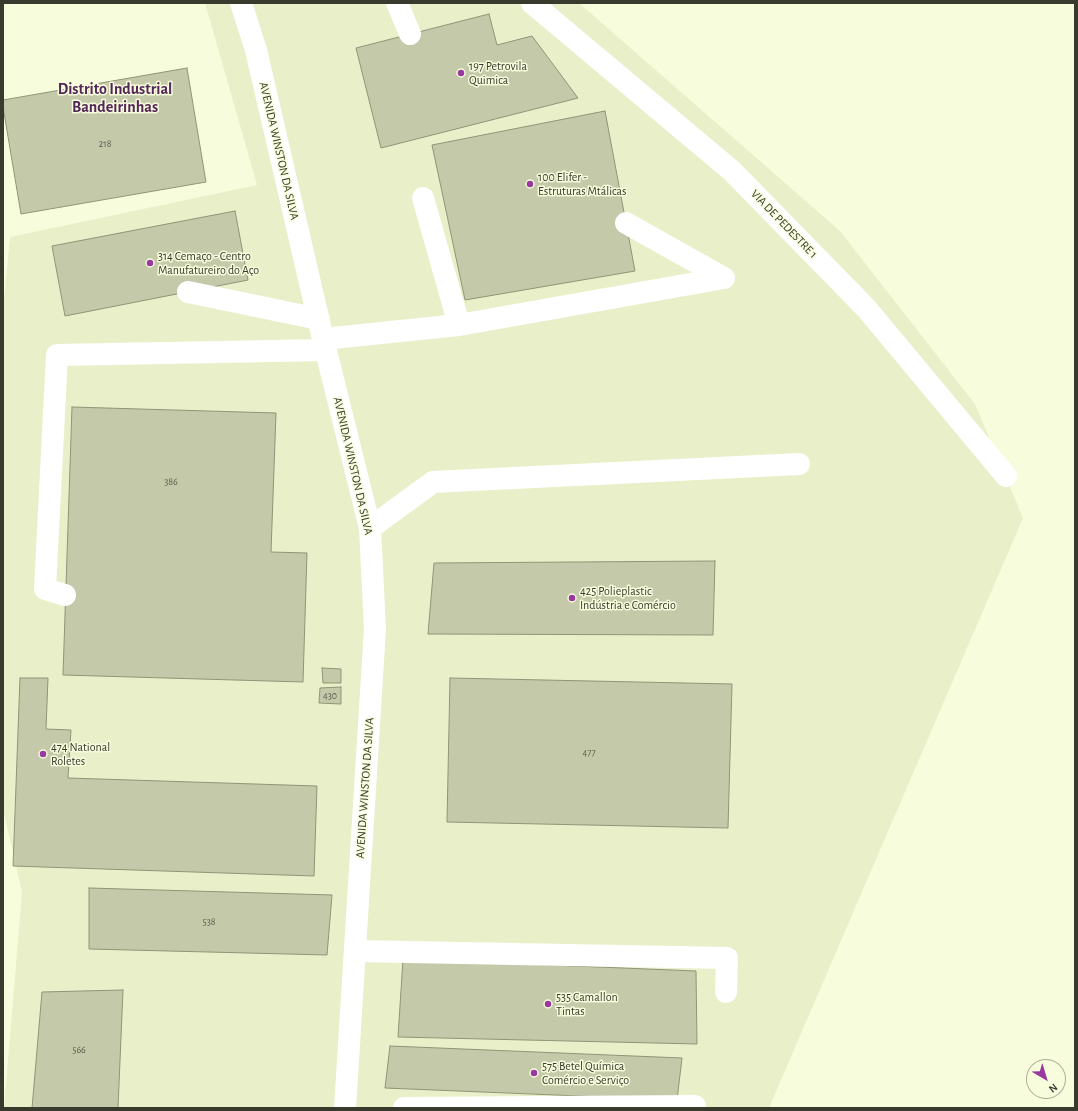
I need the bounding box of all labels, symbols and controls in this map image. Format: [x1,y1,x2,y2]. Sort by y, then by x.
place label: 197 Petrovila Quimica [469,59,527,87]
marker: 197 Petrovila Quimica [456,68,466,78]
district label: Distrito Industrial Bandeirinhas [58,79,172,117]
street label: AVENIDA WINSTON DA SILVA [256,81,302,221]
house number: 218 [99,138,111,150]
place label: 100 Elifer - Estruturas Mtálicas [538,170,627,198]
marker: 100 Elifer - Estruturas Mtálicas [525,179,535,189]
street label: VIA DE PEDESTRE 1 [748,187,820,261]
place label: 314 Cemaço - Centro Manufatureiro do Aço [158,249,259,277]
marker: 314 Cemaço - Centro Manufatureiro do Aço [145,258,155,268]
street label: AVENIDA WINSTON DA SILVA [330,396,376,536]
house number: 386 [164,476,178,488]
place label: 425 Polieplastic Indústria e Comércio [580,584,676,612]
marker: 425 Polieplastic Indústria e Comércio [567,593,577,603]
house number: 430 [323,690,337,702]
street label: AVENIDA WINSTON DA SILVA [353,717,377,859]
place label: 474 National Roletes [51,740,110,768]
house number: 477 [582,747,596,759]
marker: 474 National Roletes [38,749,48,759]
house number: 538 [202,916,216,928]
place label: 535 Camallon Tintas [556,990,618,1018]
marker: 535 Camallon Tintas [543,999,553,1009]
house number: 566 [72,1044,86,1056]
place label: 575 Betel Química Comércio e Serviço [542,1059,629,1087]
north arrow [1026,1059,1066,1099]
marker: 575 Betel Química Comércio e Serviço [529,1068,539,1078]
text: N [1047,1081,1059,1095]

